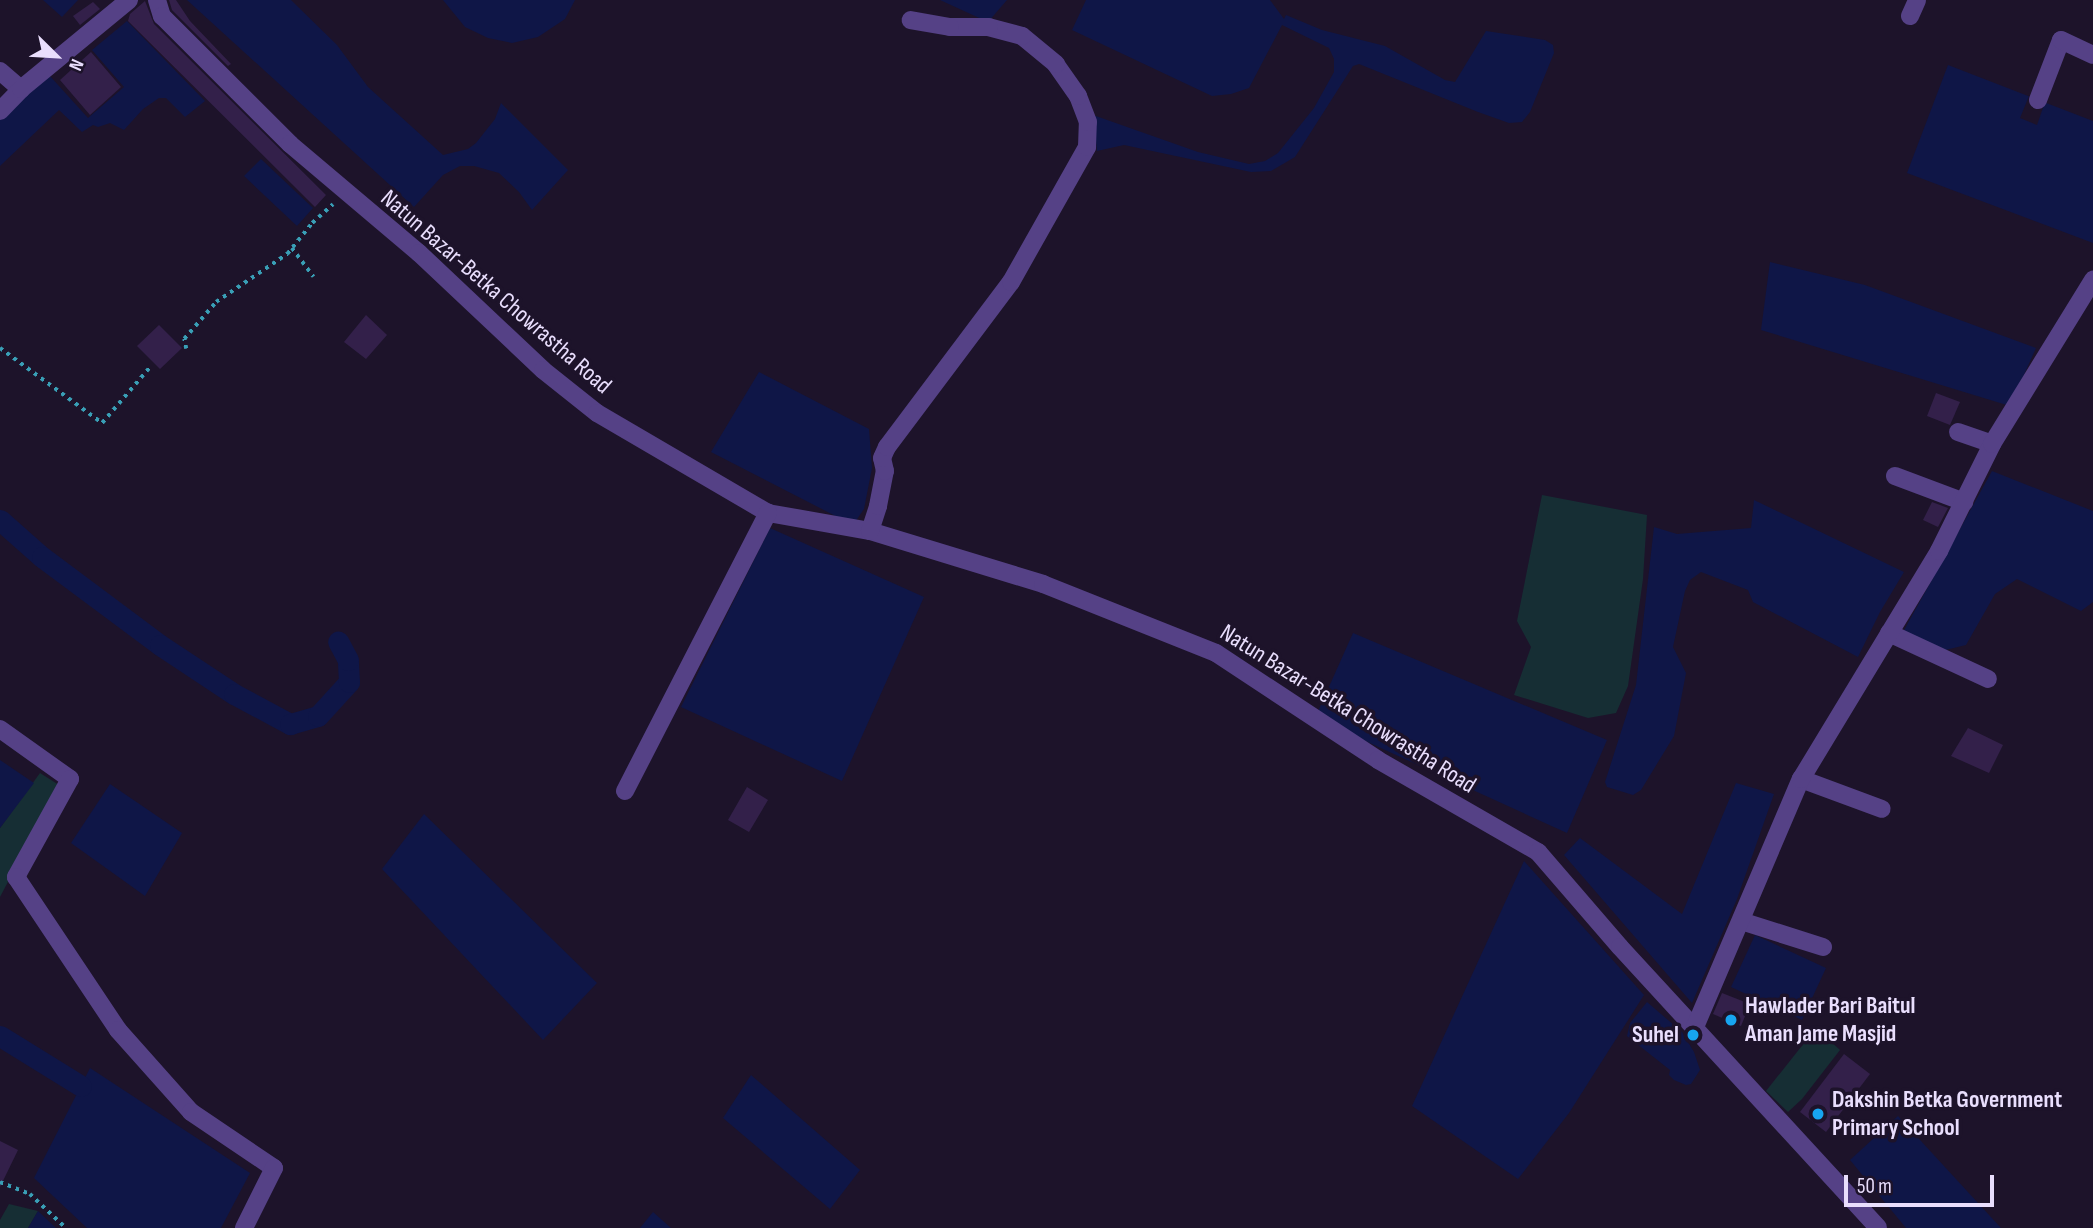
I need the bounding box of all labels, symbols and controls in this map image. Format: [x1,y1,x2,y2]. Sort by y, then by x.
north arrow [21,21,91,91]
text: N [63,55,88,74]
street label: Natun Bazar-Betka Chowrastha Road [375,184,617,400]
street label: Natun Bazar-Betka Chowrastha Road [1215,618,1481,800]
place label: Hawlader Bari Baitul Aman Jame Masjid [1745,992,1915,1048]
marker: Hawlader Bari Baitul Aman Jame Masjid [1723,1012,1739,1028]
place label: Suhel [1632,1021,1679,1049]
marker: Suhel [1685,1027,1701,1043]
place label: Dakshin Betka Government Primary School [1832,1086,2062,1142]
marker: Dakshin Betka Government Primary School [1810,1106,1826,1122]
scale bar [1848,1162,1998,1206]
text: 50 m [1857,1174,1892,1199]

